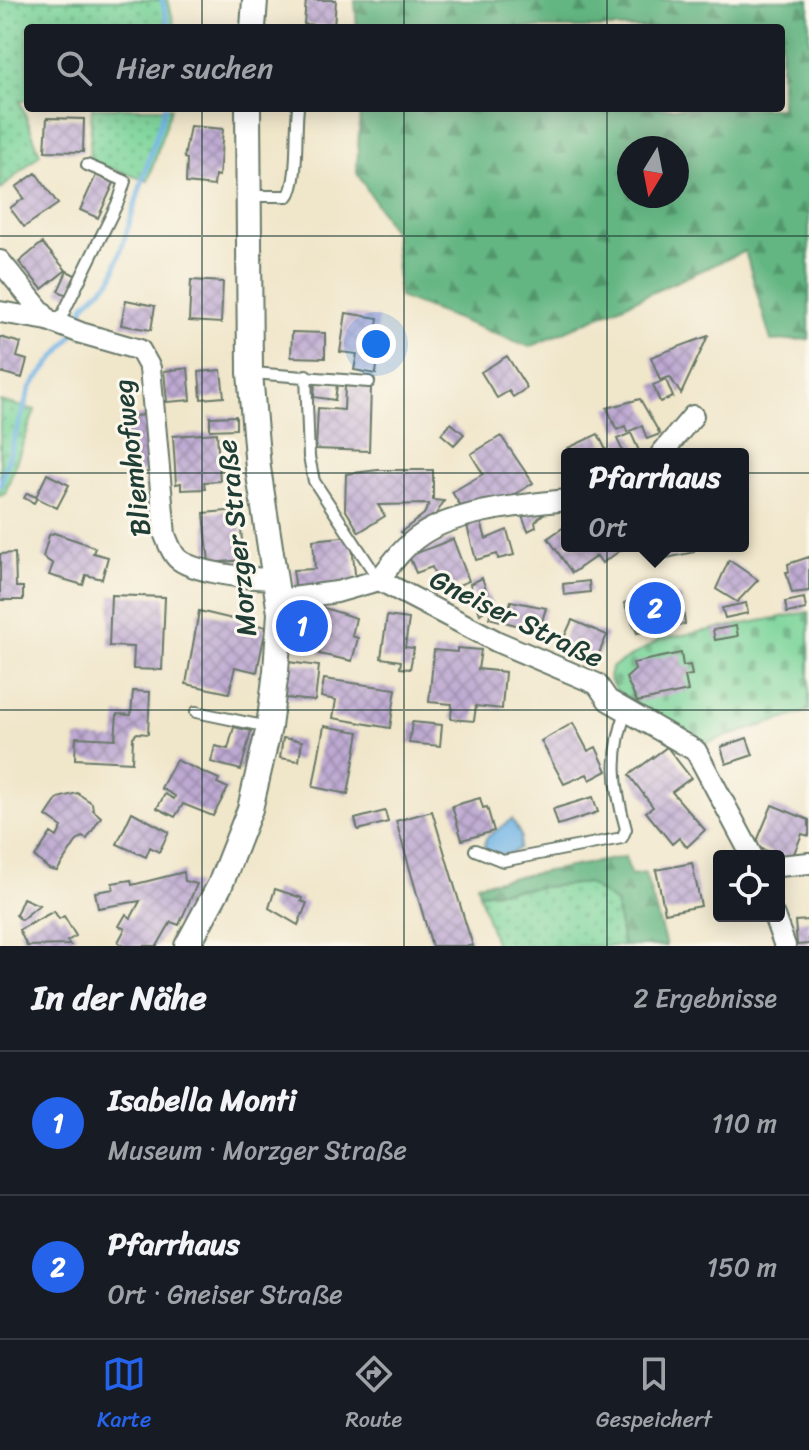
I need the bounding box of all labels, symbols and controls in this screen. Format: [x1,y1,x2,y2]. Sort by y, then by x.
search box [24,24,785,112]
text: Hier suchen [116,41,273,95]
icon: search [52,46,96,90]
north arrow [617,136,689,208]
your location [356,324,396,364]
street label: Bliemhofweg [98,376,165,539]
street label: Morzger Straße [202,437,271,639]
popup [561,448,749,552]
text: Pfarrhaus [589,450,721,504]
text: Ort [589,504,628,550]
street label: Gneiser Straße [421,555,612,682]
pin: 2 [629,578,681,638]
pin: 1 [276,596,328,656]
map controls [713,850,785,922]
button: locate [713,850,785,922]
text: In der Nähe [32,968,207,1028]
text: 2 Ergebnisse [633,975,777,1021]
text: Isabella Monti [108,1073,296,1127]
text: 1 [52,1100,64,1146]
text: 110 m [712,1100,777,1146]
text: Museum · Morzger Straße [108,1127,407,1173]
text: Pfarrhaus [108,1217,240,1271]
text: 2 [50,1244,66,1290]
text: 150 m [707,1244,777,1290]
text: Ort · Gneiser Straße [108,1271,343,1317]
tab: Karte [97,1352,151,1439]
tab: Route [345,1352,402,1439]
tab: Gespeichert [596,1352,712,1439]

